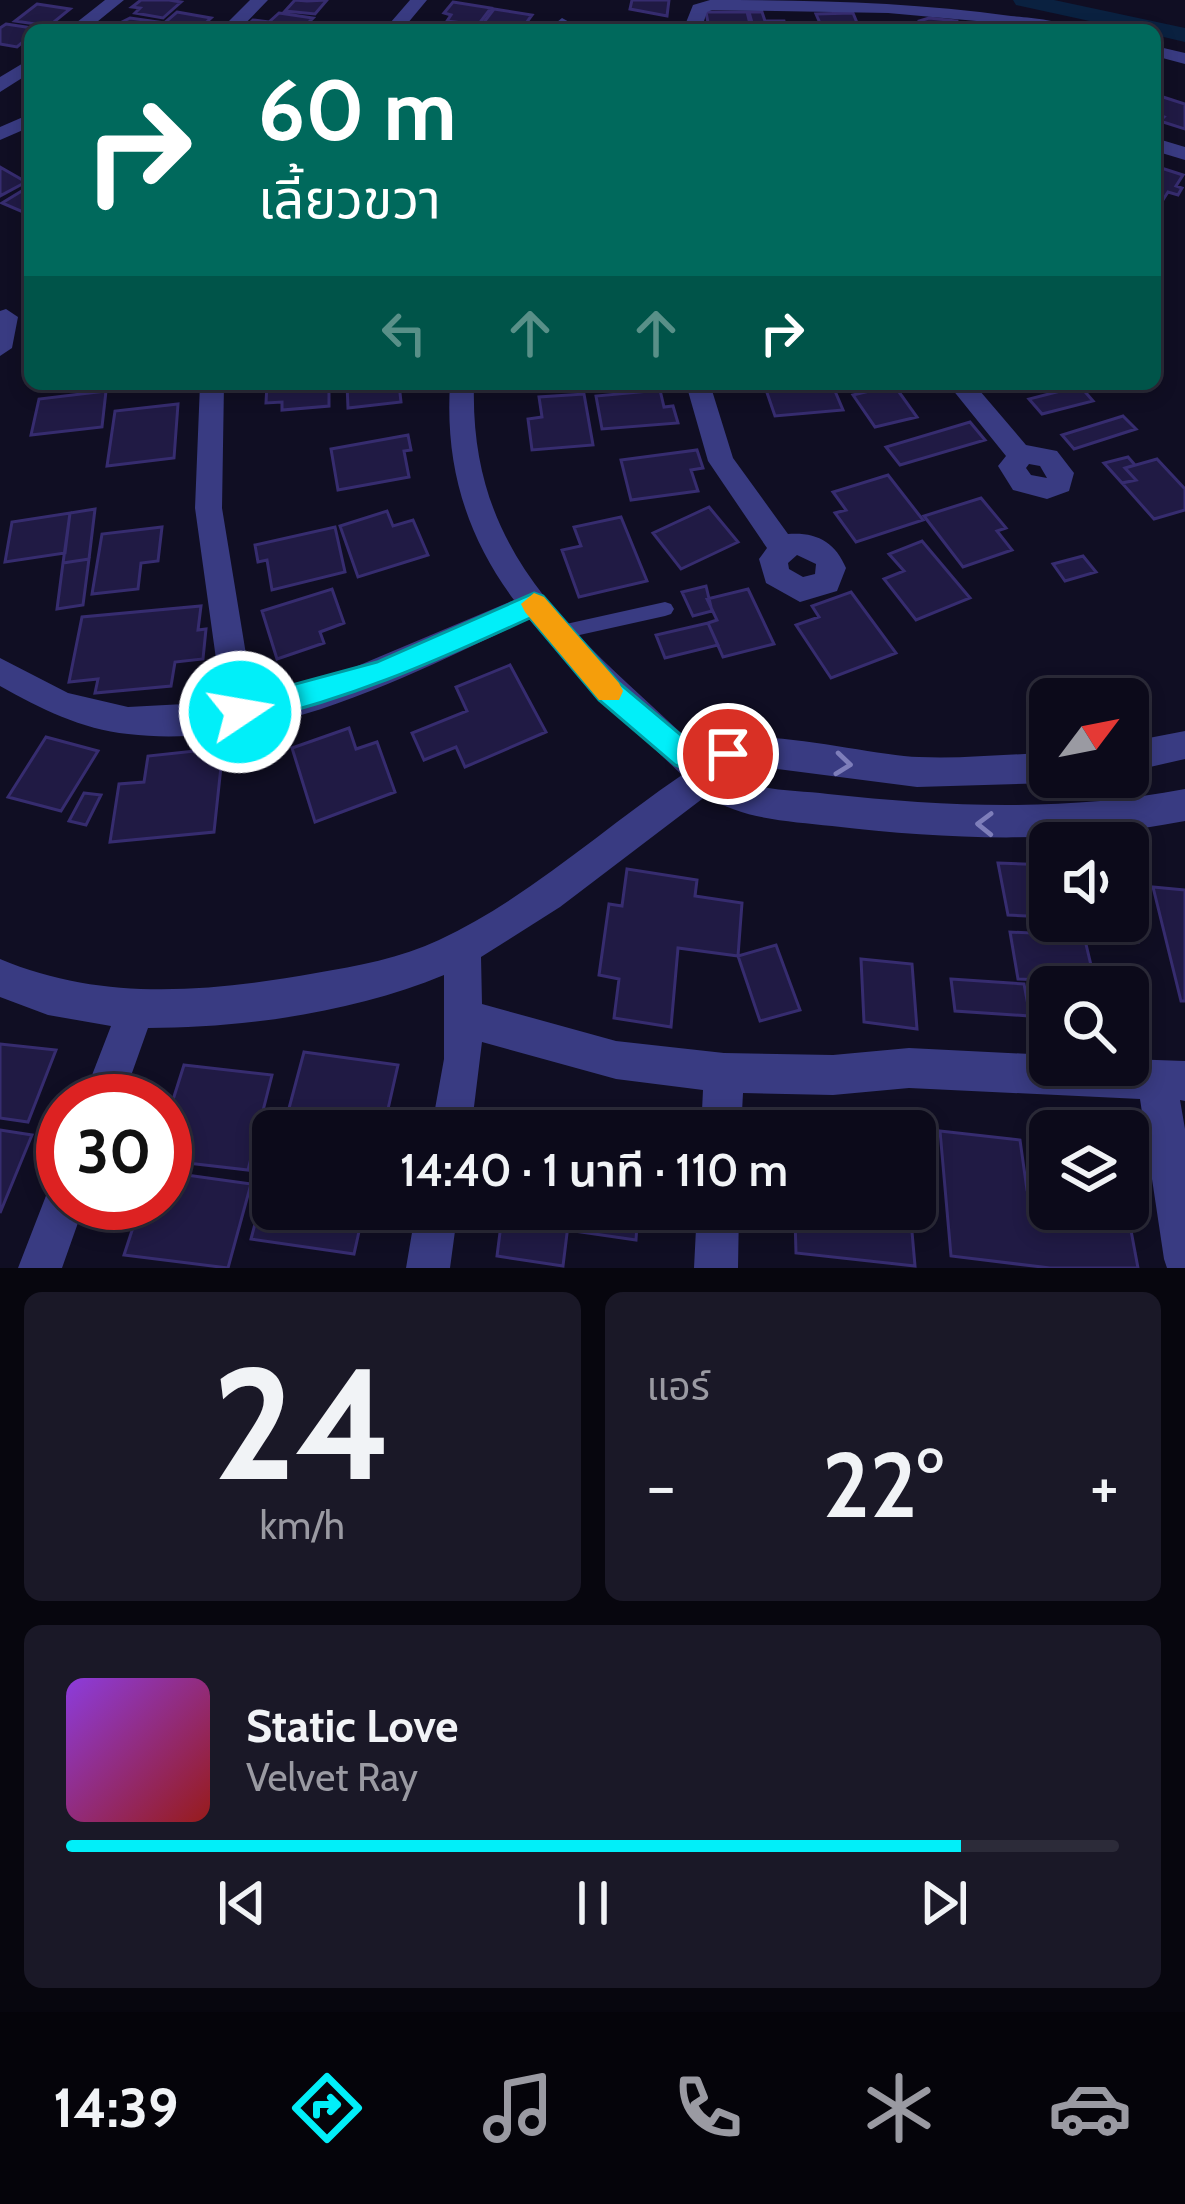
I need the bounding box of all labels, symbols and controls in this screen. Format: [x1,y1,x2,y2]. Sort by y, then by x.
text: 60 m [258,59,456,161]
icon: right [60,72,216,228]
text: เลี้ยวขวา [258,166,441,232]
icon: left [371,300,437,366]
icon: ahead [497,300,563,366]
icon: ahead [623,300,689,366]
icon: right [749,300,815,366]
position arrow [177,649,303,775]
north arrow [1029,678,1149,798]
map controls [1029,678,1149,1230]
pin [677,703,779,805]
icon: arrive [695,721,761,787]
one-way arrow [833,750,853,776]
one-way arrow [976,811,994,837]
button: sound [1029,822,1149,942]
button: search [1029,966,1149,1086]
speed limit sign: 30 [36,1074,192,1230]
button: layers [1029,1110,1149,1230]
text: 14:40 · 1 นาที · 110 m [400,1143,788,1197]
text: 24 [213,1328,392,1518]
text: แอร์ [647,1362,710,1410]
text: 22° [822,1430,943,1540]
text: − [647,1445,676,1526]
text: + [1090,1445,1119,1526]
text: km/h [260,1501,345,1549]
text: Static Love [246,1699,459,1753]
text: Velvet Ray [246,1753,418,1801]
icon: previous [209,1870,275,1936]
icon: pause [560,1870,626,1936]
icon: next [911,1870,977,1936]
icon: directions [285,2066,369,2150]
icon: music [476,2066,560,2150]
icon: phone [666,2066,750,2150]
icon: climate [857,2066,941,2150]
icon: car [1048,2066,1132,2150]
text: 14:39 [53,2075,178,2141]

